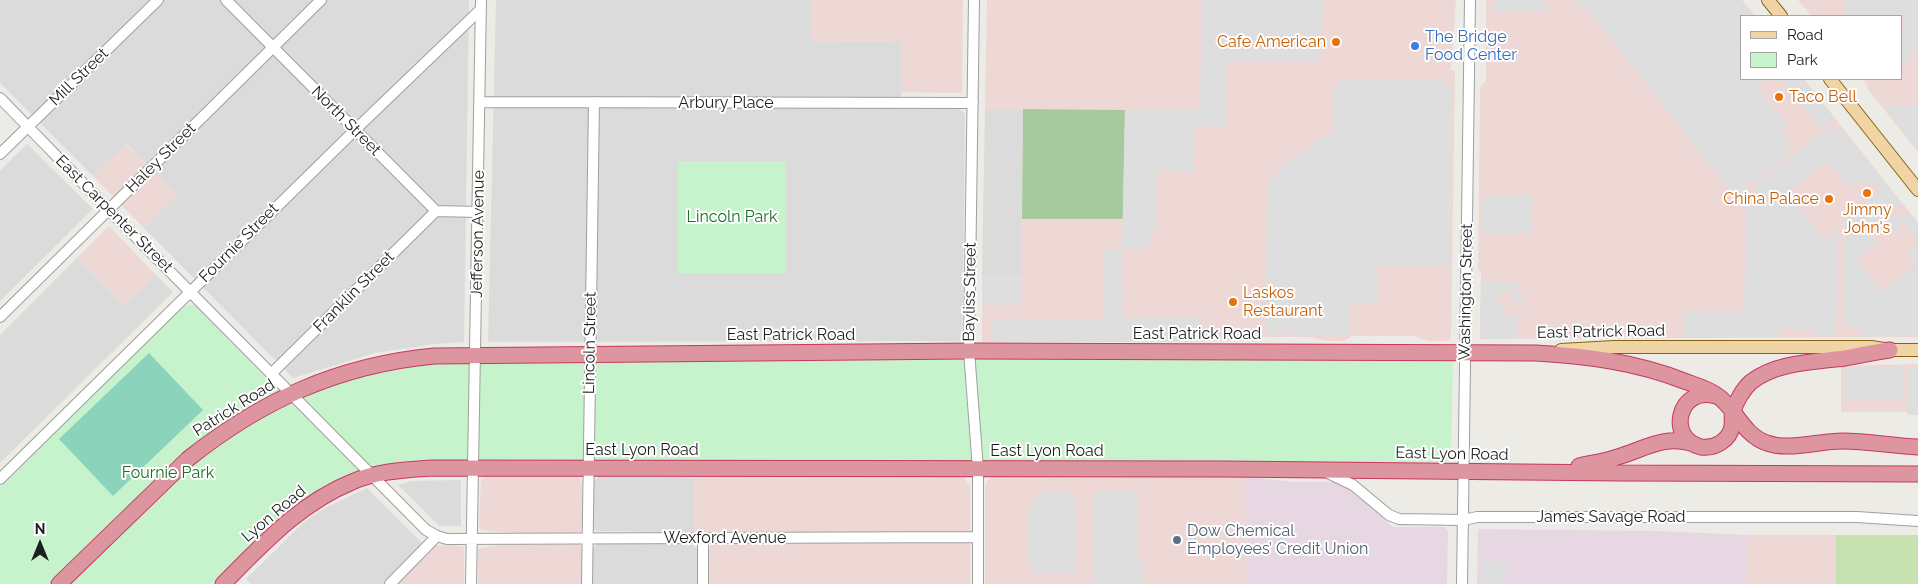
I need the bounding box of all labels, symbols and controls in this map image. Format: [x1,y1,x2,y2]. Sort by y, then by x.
legend [1740,15,1903,80]
text: Road [1787,26,1823,44]
place label: The Bridge Food Center [1425,27,1517,65]
place label: Cafe American [1217,32,1326,52]
marker: Cafe American [1330,36,1342,48]
marker: The Bridge Food Center [1409,40,1421,52]
street label: Mill Street [45,44,113,110]
text: Park [1787,51,1818,69]
street label: North Street [307,82,385,160]
place label: Taco Bell [1789,87,1857,107]
marker: Taco Bell [1773,91,1785,103]
street label: Arbury Place [678,93,774,113]
street label: Haley Street [122,119,200,197]
street label: East Carpenter Street [51,151,177,277]
street label: Jefferson Avenue [467,170,489,298]
marker: Jimmy John's [1861,187,1873,199]
place label: China Palace [1723,189,1819,209]
marker: China Palace [1823,193,1835,205]
street label: Fournie Street [195,199,283,287]
place label: Jimmy John's [1842,200,1892,238]
park label: Lincoln Park [687,207,777,227]
street label: Washington Street [1455,223,1477,361]
street label: Bayliss Street [960,242,980,342]
street label: Franklin Street [310,248,398,336]
place label: Laskos Restaurant [1243,283,1323,321]
street label: Lincoln Street [580,292,600,394]
marker: Laskos Restaurant [1227,296,1239,308]
street label: East Patrick Road [1537,321,1665,343]
street label: East Patrick Road [1133,324,1261,344]
street label: East Patrick Road [727,325,855,345]
street label: Patrick Road [190,375,278,441]
street label: East Lyon Road [585,440,699,460]
street label: East Lyon Road [990,441,1104,461]
street label: East Lyon Road [1395,443,1509,465]
park label: Fournie Park [122,463,214,483]
street label: Lyon Road [238,482,310,546]
street label: James Savage Road [1536,507,1686,527]
north arrow [15,519,65,569]
text: N [35,521,45,537]
place label: Dow Chemical Employees’ Credit Union [1187,521,1368,559]
street label: Wexford Avenue [664,528,786,548]
marker: Dow Chemical Employees’ Credit Union [1171,534,1183,546]

